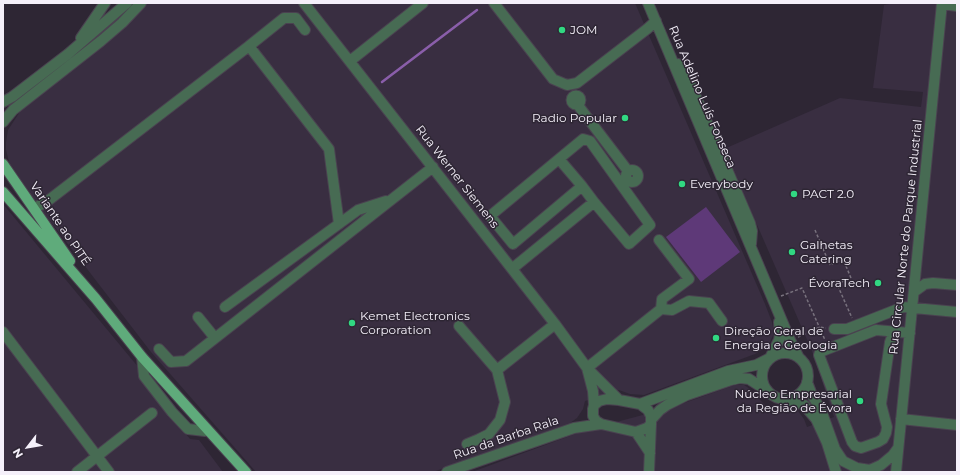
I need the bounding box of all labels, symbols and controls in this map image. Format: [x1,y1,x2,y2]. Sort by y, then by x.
place label: JOM [570,23,598,37]
street label: Rua Adelino Luís Fonseca [665,24,739,170]
marker: JOM [557,25,567,35]
place label: Radio Popular [532,111,617,125]
marker: Radio Popular [620,113,630,123]
street label: Rua Circular Norte do Parque Industrial [886,119,926,355]
street label: Rua Werner Siemens [412,123,502,231]
place label: Everybody [690,177,753,191]
street label: Variante ao PITÉ [27,179,93,269]
marker: Everybody [677,179,687,189]
place label: PACT 2.0 [802,187,854,201]
marker: PACT 2.0 [789,189,799,199]
place label: Galhetas Catering [800,238,853,266]
marker: Galhetas Catering [787,247,797,257]
place label: ÉvoraTech [809,276,870,290]
marker: ÉvoraTech [873,278,883,288]
place label: Kemet Electronics Corporation [360,309,470,337]
marker: Kemet Electronics Corporation [347,318,357,328]
place label: Direção Geral de Energia e Geologia [724,324,837,352]
marker: Direção Geral de Energia e Geologia [711,333,721,343]
place label: Núcleo Empresarial da Região de Évora [734,387,852,415]
marker: Núcleo Empresarial da Região de Évora [855,396,865,406]
street label: Rua da Barba Rala [451,413,561,463]
north arrow [8,427,48,467]
text: N [9,446,26,461]

